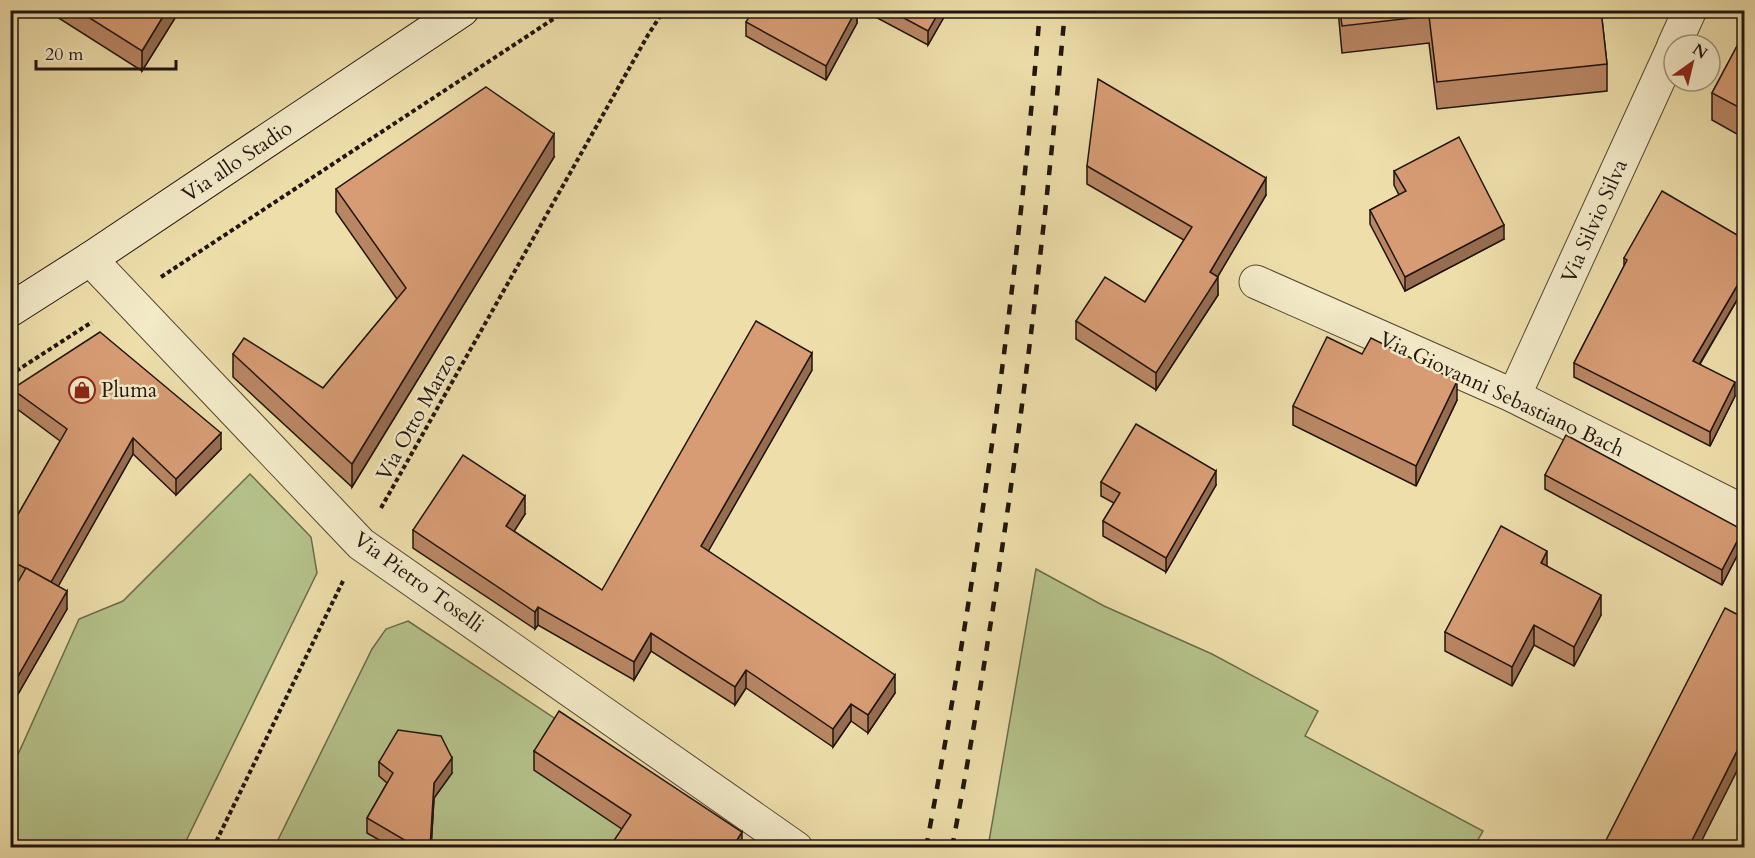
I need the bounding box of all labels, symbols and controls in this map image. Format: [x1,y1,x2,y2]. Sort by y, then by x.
scale bar [36,33,176,71]
north arrow [1662,33,1722,93]
text: N [1688,38,1712,64]
text: 20 m [45,42,84,67]
street label: Via allo Stadio [176,114,298,209]
street label: Via Silvio Silva [1554,155,1635,288]
street label: Via Giovanni Sebastiano Bach [1374,325,1630,464]
street label: Via Otto Marzo [369,348,463,486]
shop icon: Pluma [67,375,97,405]
place label: Pluma [101,376,157,405]
street label: Via Pietro Toselli [347,525,490,640]

